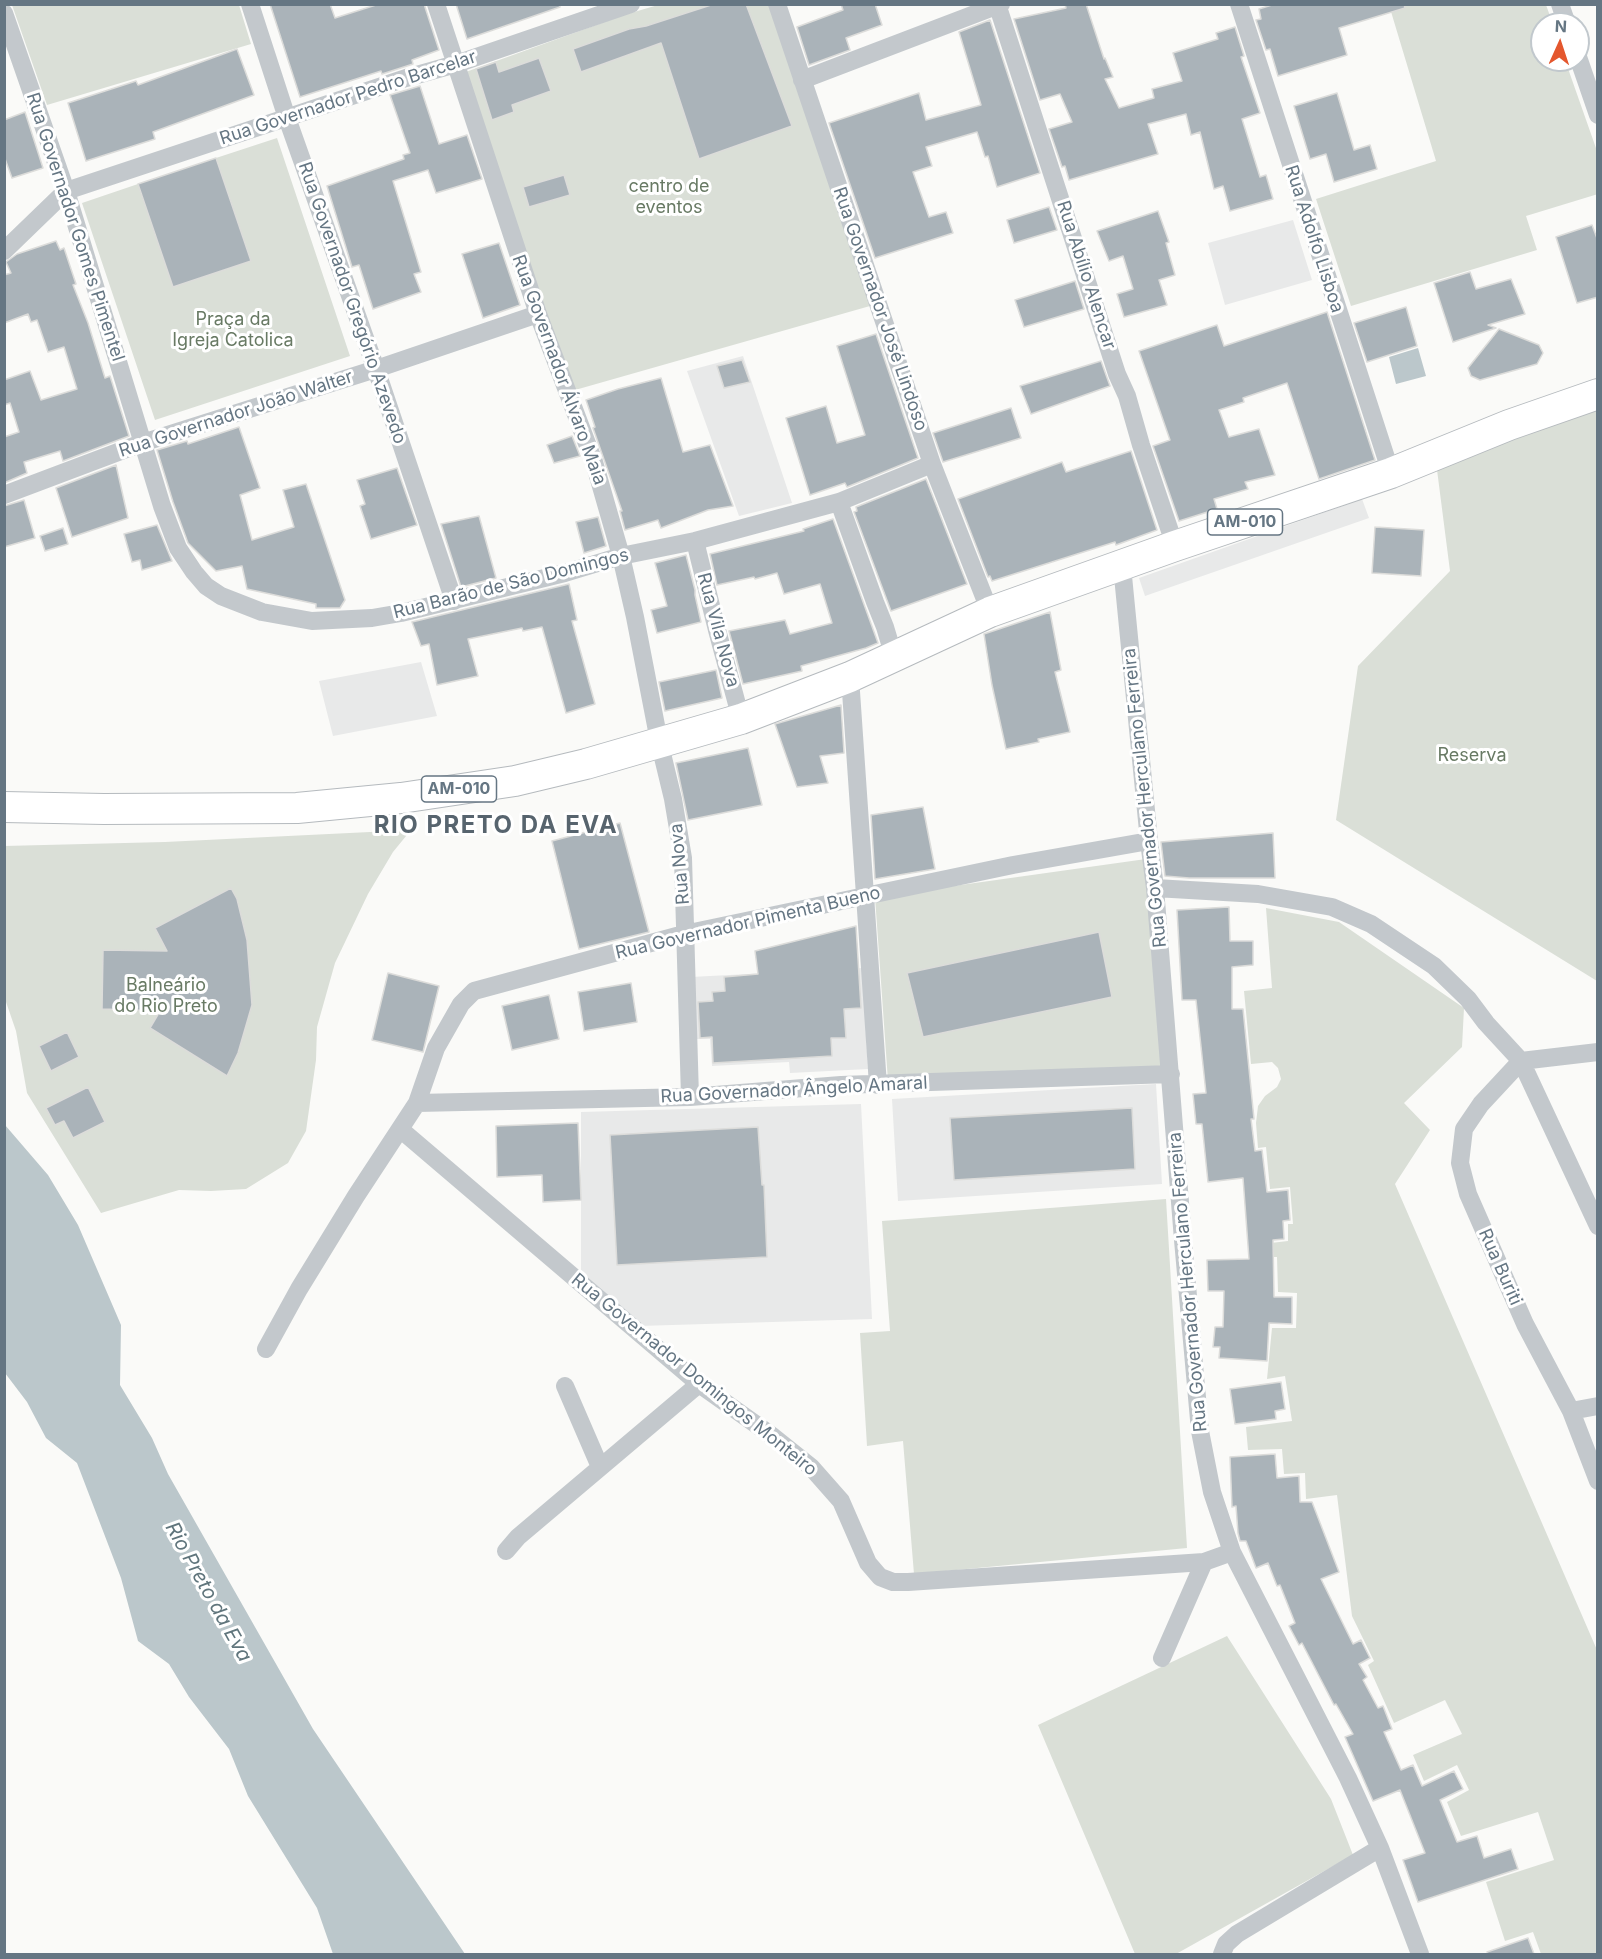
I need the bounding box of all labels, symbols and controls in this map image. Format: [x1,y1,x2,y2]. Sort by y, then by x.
north arrow [1530,12,1590,72]
text: N [1554,16,1567,36]
street label: Rua Governador Pedro Barcelar [217,46,479,150]
street label: Rua Governador Gomes Pimentel [21,90,129,364]
street label: Rua Governador Gregório Azevedo [293,159,411,447]
street label: Rua Adolfo Lisboa [1280,162,1348,316]
park label: centro de eventos [628,176,710,219]
street label: Rua Governador José Lindoso [828,184,932,434]
street label: Rua Abílio Alencar [1052,198,1120,352]
street label: Rua Governador Álvaro Maia [507,252,611,488]
park label: Praça da Igreja Catolica [172,309,294,352]
street label: Rua Governador João Walter [116,366,356,462]
road number: AM-010 [1208,509,1282,535]
street label: Rua Barão de São Domingos [391,544,631,624]
street label: Rua Vila Nova [692,570,744,690]
street label: Rua Governador Herculano Ferreira [1119,647,1171,949]
park label: Reserva [1437,745,1507,767]
road number: AM-010 [422,776,496,802]
district label: RIO PRETO DA EVA [374,812,618,840]
street label: Rua Nova [666,822,694,906]
street label: Rua Governador Pimenta Bueno [613,882,883,964]
park label: Balneário do Rio Preto [114,975,218,1018]
street label: Rua Governador Ângelo Amaral [660,1072,928,1108]
street label: Rua Governador Herculano Ferreira [1164,1131,1212,1433]
street label: Rua Buriti [1474,1225,1526,1309]
street label: Rua Governador Domingos Monteiro [567,1269,821,1481]
water label: Rio Preto da Eva [160,1518,256,1666]

